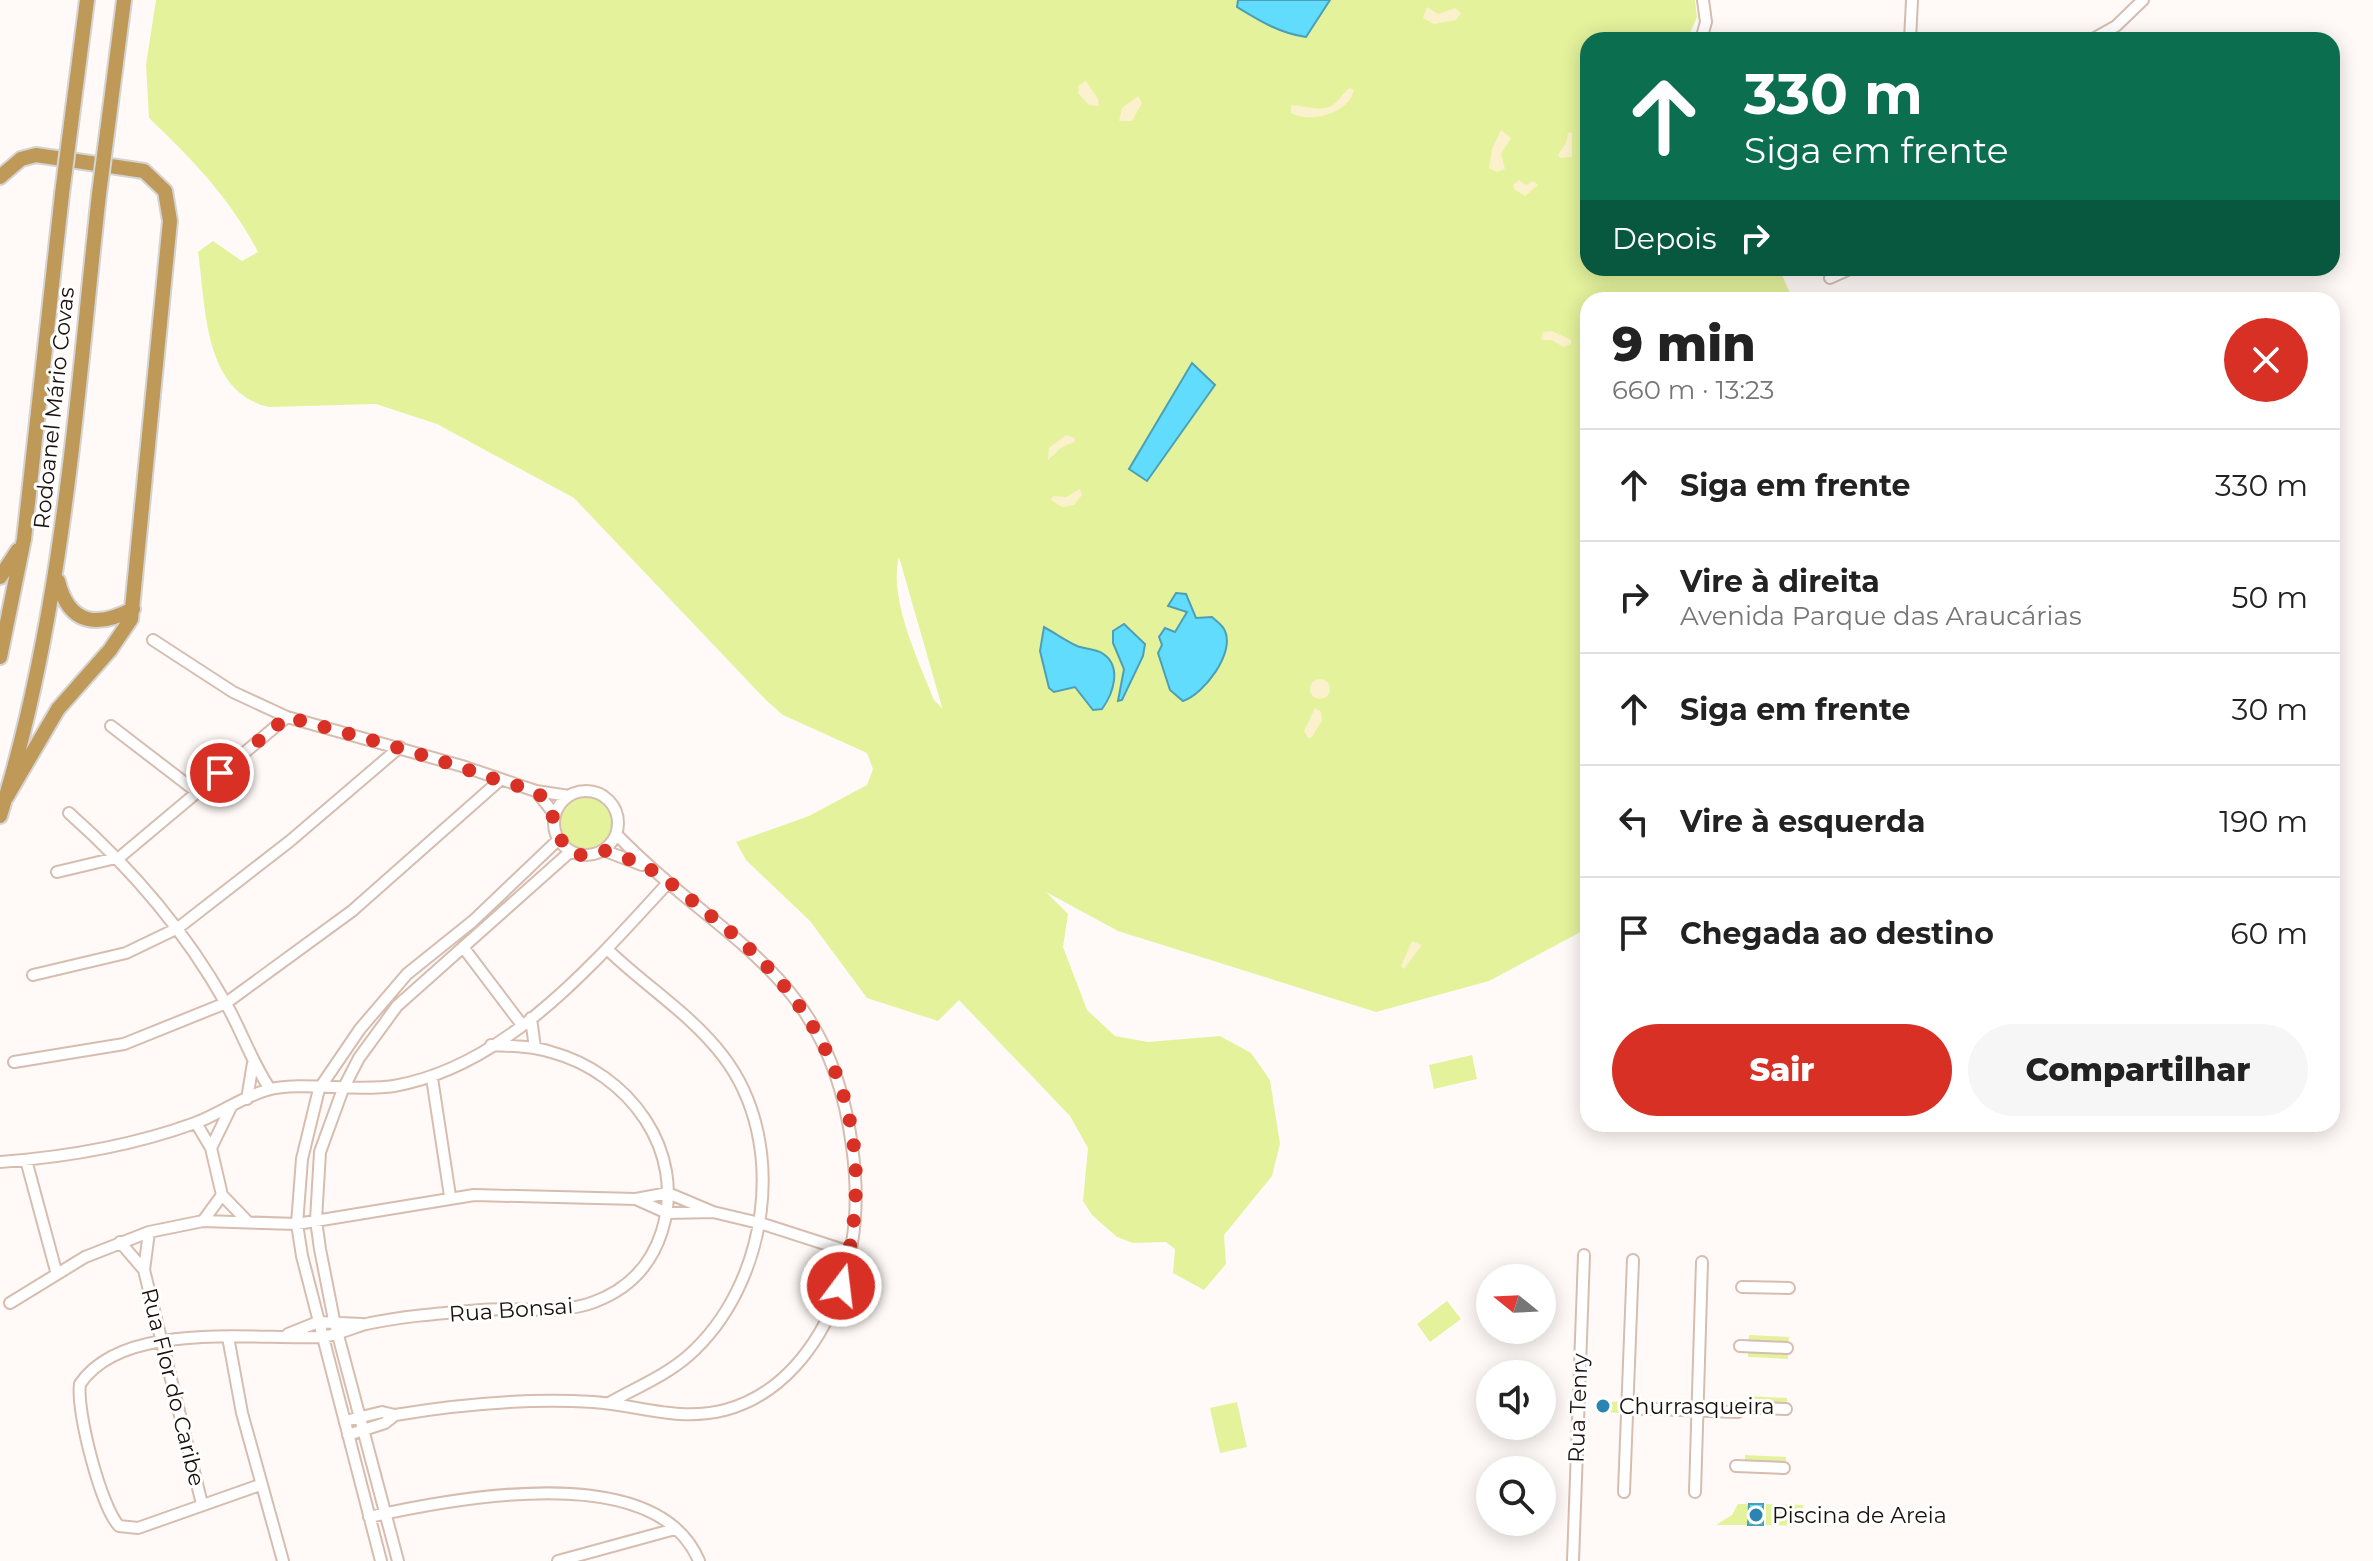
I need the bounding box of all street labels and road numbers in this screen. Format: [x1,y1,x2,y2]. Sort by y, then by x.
street label: Rodoanel Mário Covas [28,285,80,530]
street label: Rua Flor do Caribe [135,1285,211,1489]
street label: Rua Bonsai [448,1292,574,1328]
street label: Rua Tenry [1563,1353,1593,1463]

